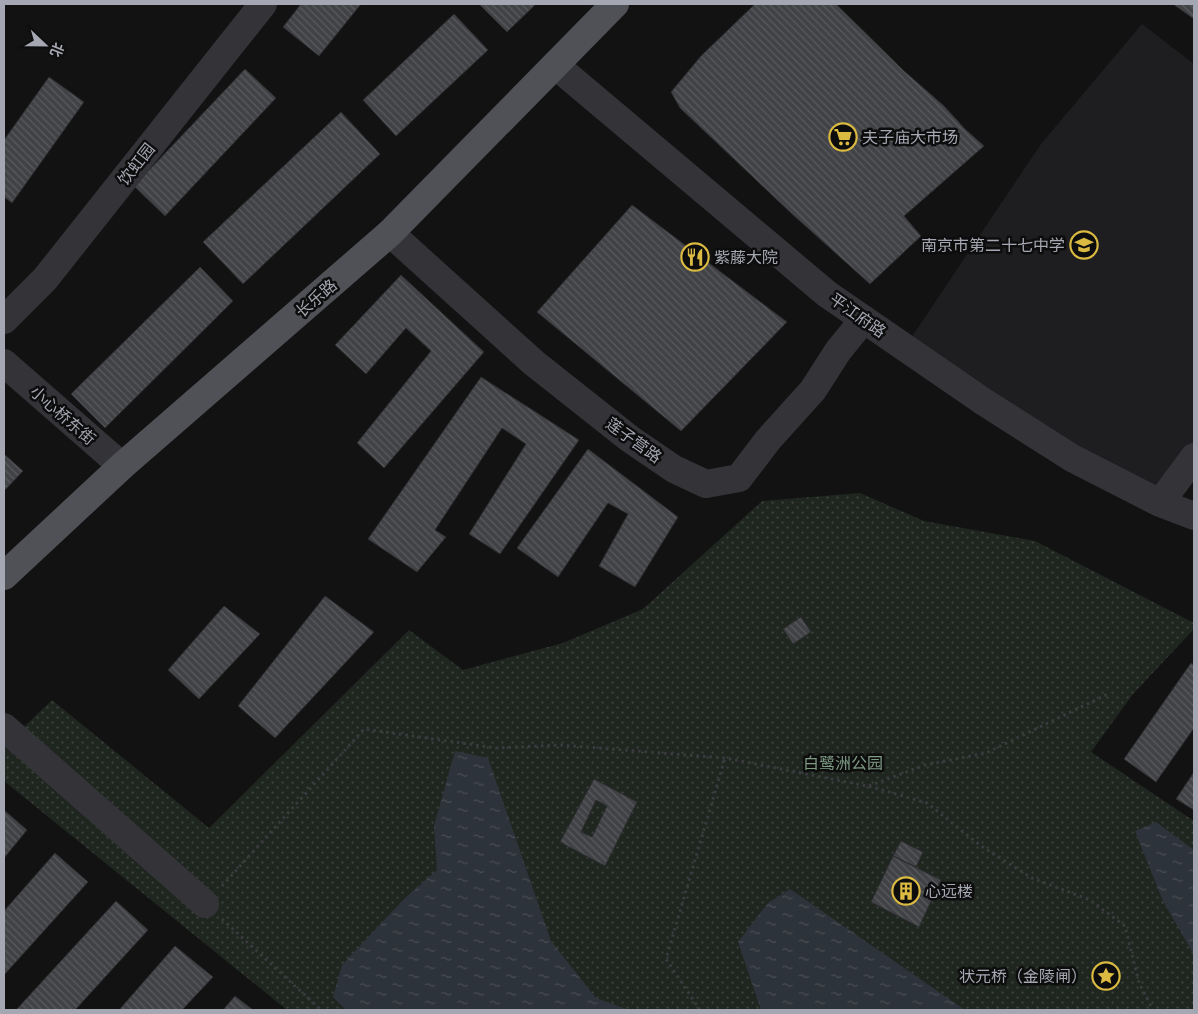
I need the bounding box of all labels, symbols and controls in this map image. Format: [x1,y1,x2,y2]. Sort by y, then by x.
north arrow [20,20,70,70]
text: 北 [46,40,67,59]
supermarket icon: 夫子庙大市场 [828,122,858,152]
place label: 夫子庙大市场 [862,129,958,148]
street label: 饮虹园 [115,140,159,190]
school or university icon: 南京市第二十七中学 [1069,230,1099,260]
place label: 南京市第二十七中学 [921,237,1065,256]
restaurant icon: 紫藤大院 [680,242,710,272]
place label: 紫藤大院 [714,249,778,268]
street label: 长乐路 [293,276,341,322]
street label: 平江府路 [825,290,889,342]
street label: 小心桥东街 [26,383,98,450]
street label: 莲子营路 [602,415,665,468]
park label: 白鹭洲公园 [803,755,883,774]
building icon: 心远楼 [891,876,921,906]
place label: 心远楼 [925,883,973,902]
place icon: 状元桥（金陵闸） [1091,961,1121,991]
place label: 状元桥（金陵闸） [959,968,1087,987]

